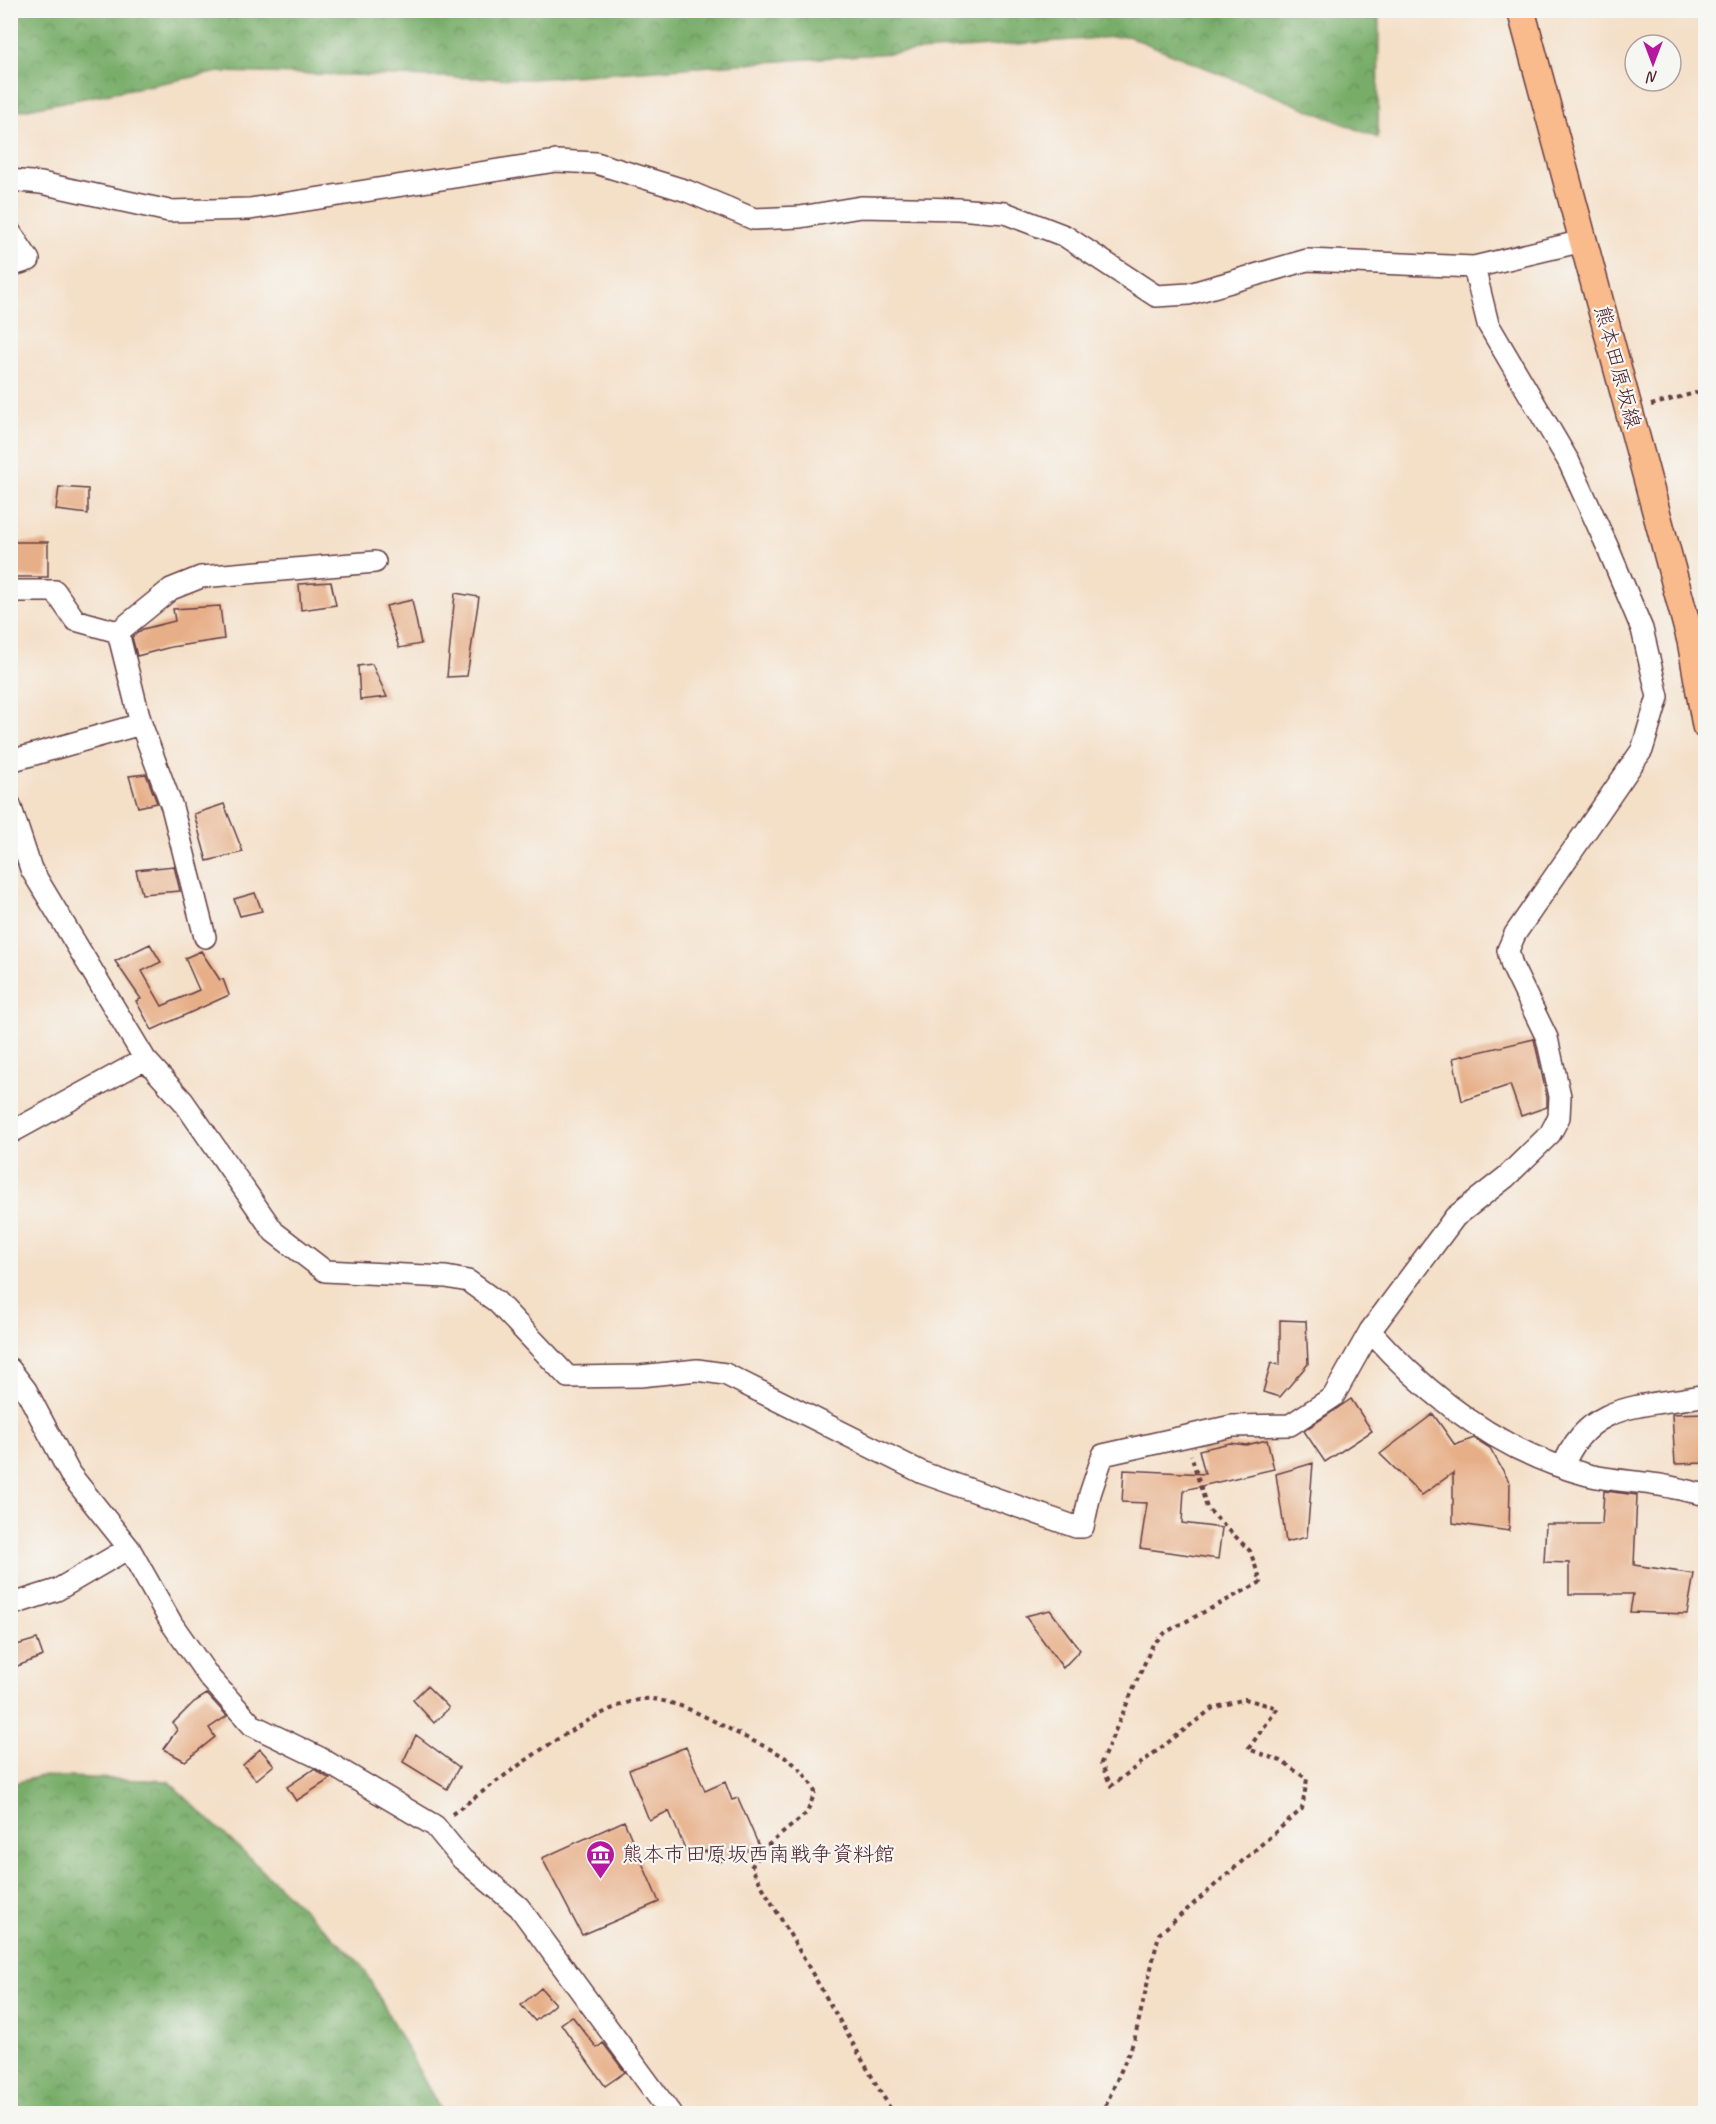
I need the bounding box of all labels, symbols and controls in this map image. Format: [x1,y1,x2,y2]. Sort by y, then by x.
north arrow [1623,33,1683,93]
text: N [1645,67,1658,87]
street label: 熊本田原坂線 [1589,303,1647,431]
museum icon: 熊本市田原坂西南戦争資料館 [585,1838,617,1880]
place label: 熊本市田原坂西南戦争資料館 [622,1841,895,1867]

